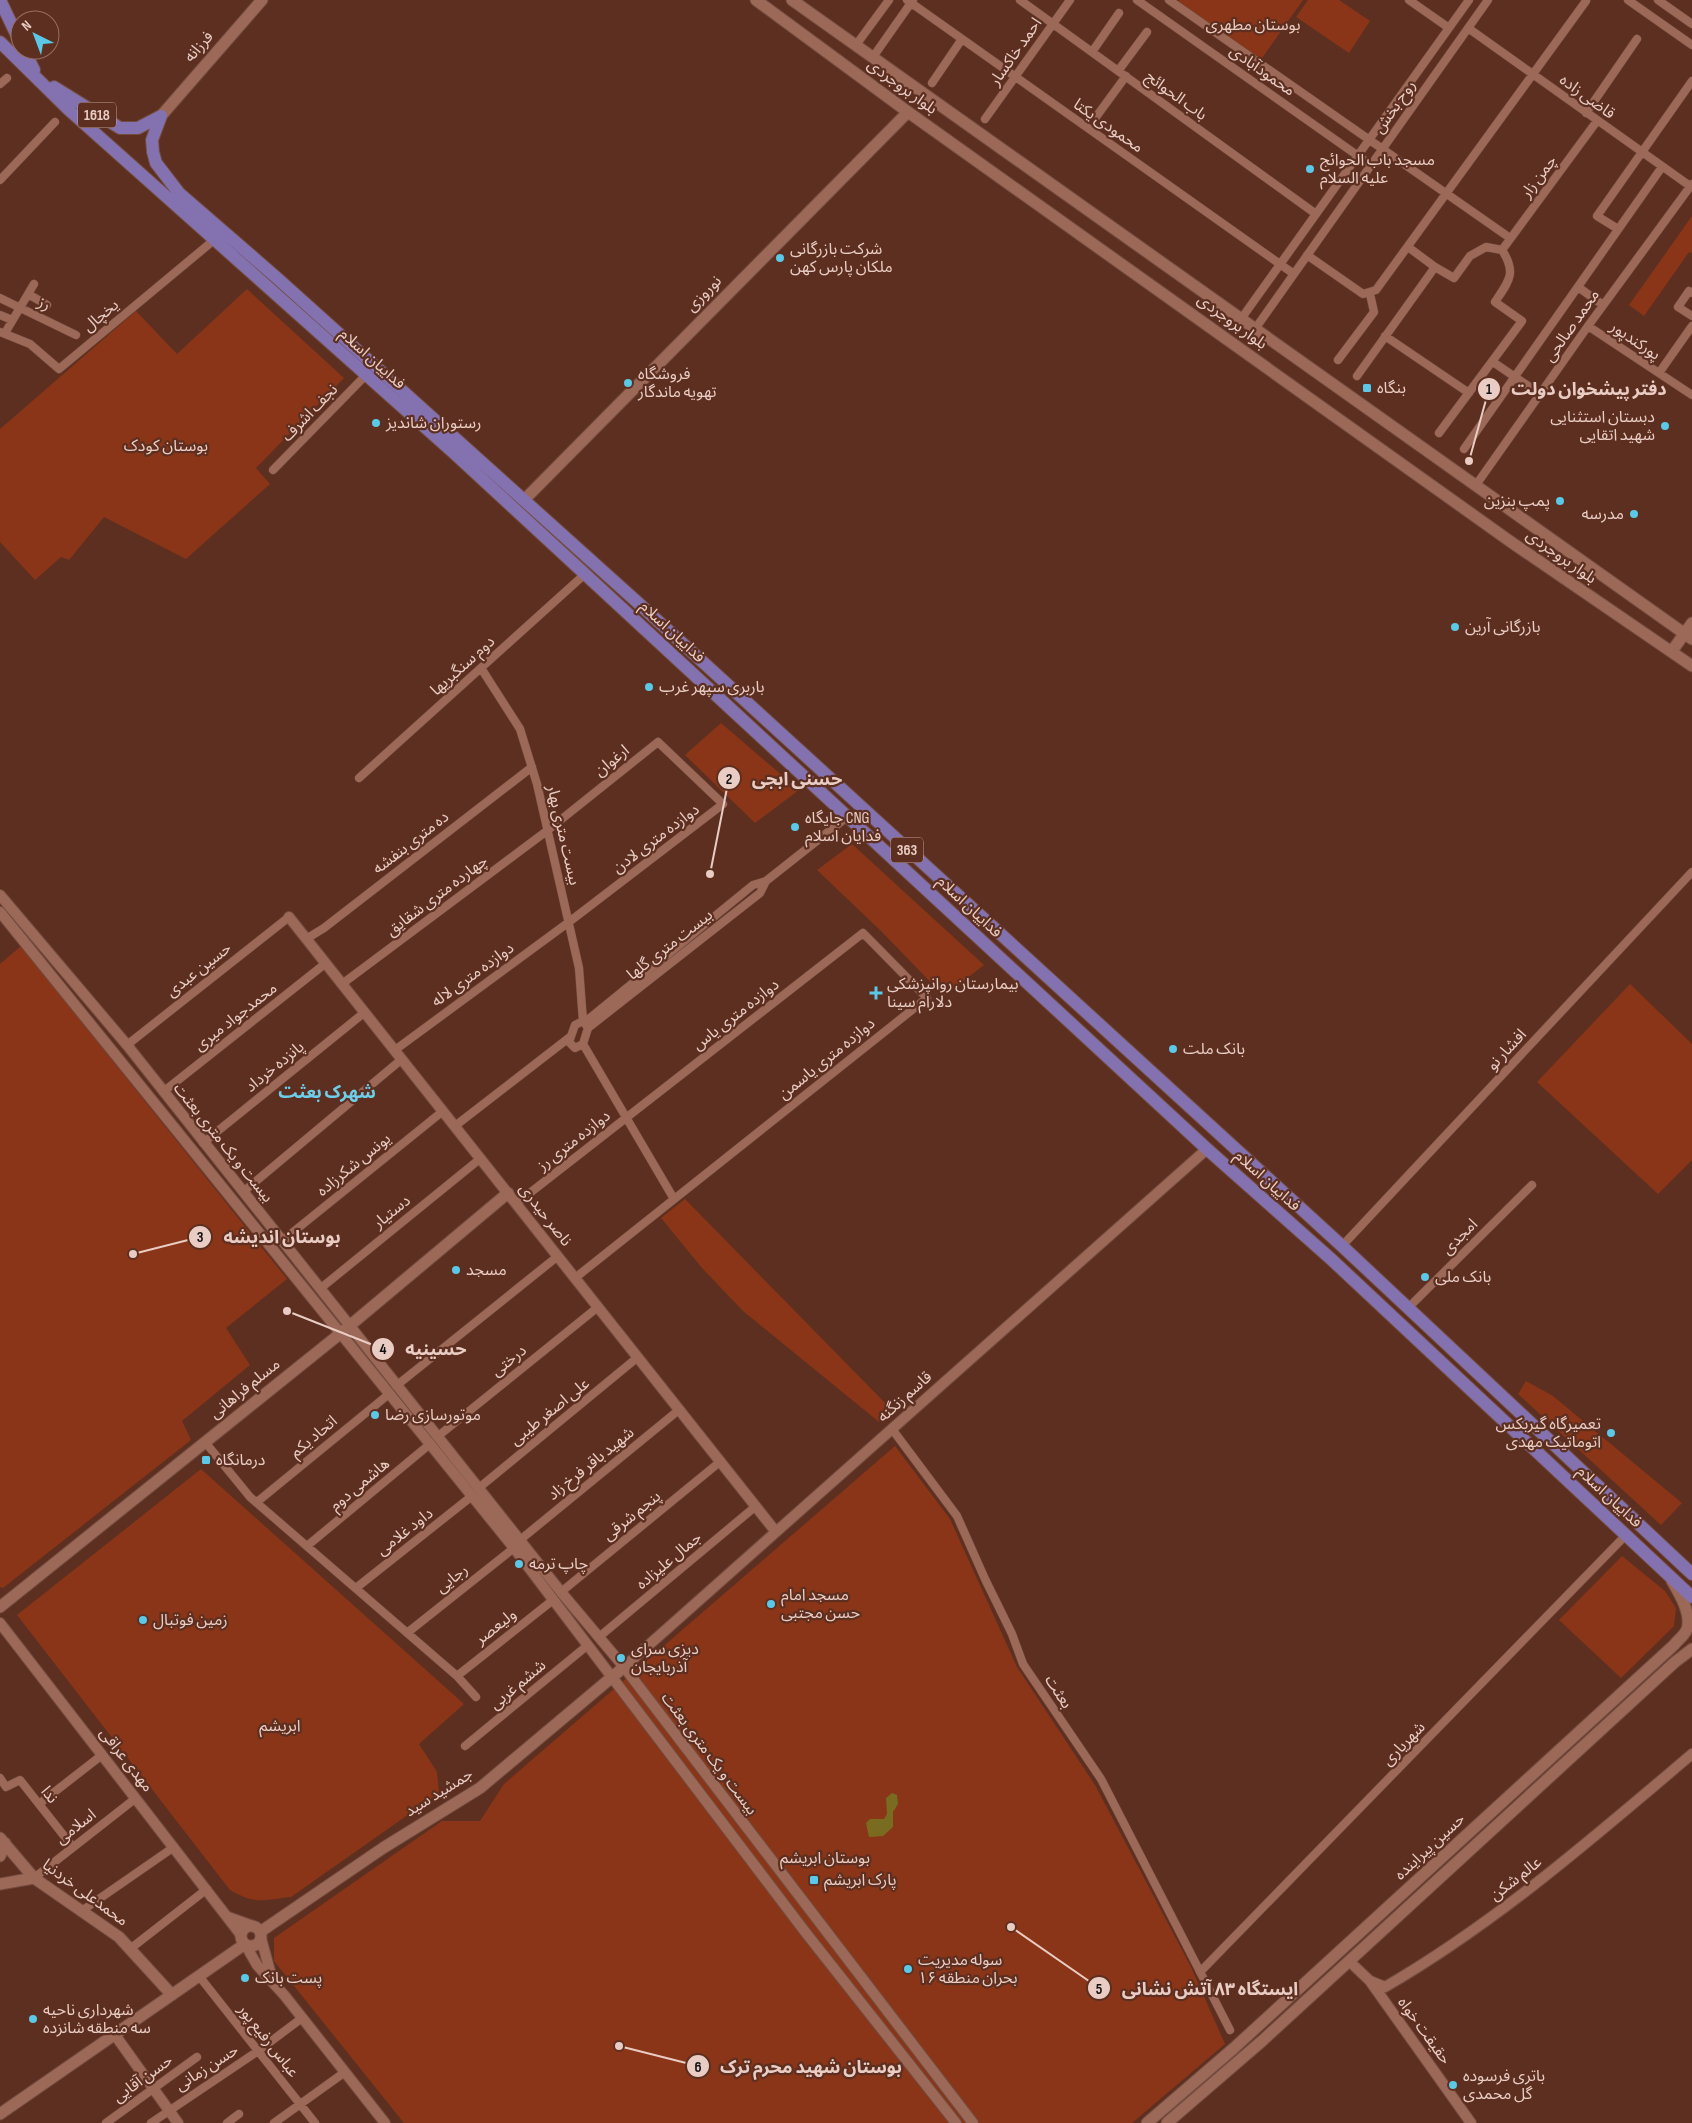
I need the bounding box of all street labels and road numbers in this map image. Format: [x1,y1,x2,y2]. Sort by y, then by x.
street label: احمد خاکسار [985,14,1046,90]
street label: فرزانه [180,28,218,66]
street label: محمودآبادی [1226,42,1298,100]
street label: بلوار بروجردی [863,55,941,119]
street label: باب الحوائج [1140,67,1211,126]
street label: قاضی زاده [1556,71,1618,123]
street label: روح بخش [1370,77,1422,138]
street label: محمودی یکتا [1069,95,1147,157]
road number: 1618 [78,102,116,128]
street label: چمن زار [1516,152,1561,203]
street label: نوروزی [682,272,726,316]
street label: محمد صالحی [1540,286,1604,366]
street label: بلوار بروجردی [1193,290,1271,354]
street label: رز [34,292,53,315]
street label: یخچال [79,296,123,336]
street label: پورکندپور [1605,317,1664,365]
street label: فداییان اسلام [334,324,409,395]
street label: نجف اشرف [278,380,342,446]
street label: بلوار بروجردی [1522,526,1600,588]
street label: فداییان اسلام [634,597,708,668]
street label: دوم سنگبریها [427,632,500,701]
street label: ارغوان [591,741,633,781]
street label: بیست متری بهار [542,782,584,887]
street label: دوازده متری لادن [609,800,703,878]
street label: ده متری بنفشه [369,807,453,879]
road number: 363 [891,838,923,862]
street label: چهارده متری شقایق [382,852,492,940]
street label: فداییان اسلام [931,872,1005,943]
street label: بیست متری گلها [623,906,717,984]
street label: حسین عبدی [163,939,235,1001]
street label: دوازده متری لاله [428,939,518,1011]
street label: دوازده متری یاس [689,975,783,1055]
street label: محمدجواد میری [191,979,281,1055]
street label: دوازده متری یاسمن [775,1014,879,1104]
street label: افشار نو [1483,1025,1531,1075]
street label: پانزده خرداد [242,1037,308,1097]
street label: بیست و یک متری بعثت [169,1079,277,1207]
street label: دوازده متری رز [533,1106,614,1176]
street label: یونس شکرزاده [313,1129,395,1201]
street label: فداییان اسلام [1229,1146,1304,1217]
street label: ناصر حیدری [515,1180,575,1250]
street label: دستیار [369,1191,415,1233]
street label: امجدی [1438,1215,1482,1259]
street label: درختی [487,1341,531,1381]
street label: مسلم فراهانی [206,1355,285,1425]
street label: قاسم زنگنه [874,1368,938,1428]
street label: علی اصغر طیبی [506,1374,594,1450]
street label: اتحاد یکم [287,1412,343,1464]
street label: شهید باقر فرخ زاد [544,1423,639,1506]
street label: هاشمی دوم [326,1454,395,1517]
street label: فداییان اسلام [1571,1462,1645,1533]
street label: پنجم شرقی [599,1487,666,1547]
street label: داود غلامی [373,1504,437,1560]
street label: جمال علیزاده [632,1528,706,1594]
street label: رجایی [432,1560,472,1598]
street label: ولیعصر [471,1605,520,1650]
street label: ششم غربی [486,1656,551,1716]
street label: بعثت [1040,1672,1076,1712]
street label: بیست و یک متری بعثت [657,1689,761,1819]
street label: شهریاری [1378,1718,1430,1770]
street label: مهدی عراقی [95,1724,157,1796]
street label: جمشید سید [402,1765,476,1821]
street label: ندا [36,1783,62,1807]
street label: اسلامی [52,1805,100,1849]
street label: حسین پیراینده [1391,1810,1469,1884]
street label: عالم شکن [1486,1853,1547,1907]
street label: محمدعلی خردنیا [38,1856,132,1930]
street label: حقیقت خواه [1393,1994,1455,2068]
street label: عباس رفیع پور [231,2000,303,2083]
street label: حسن زمانی [172,2041,242,2095]
street label: حسن آقایی [109,2051,177,2107]

